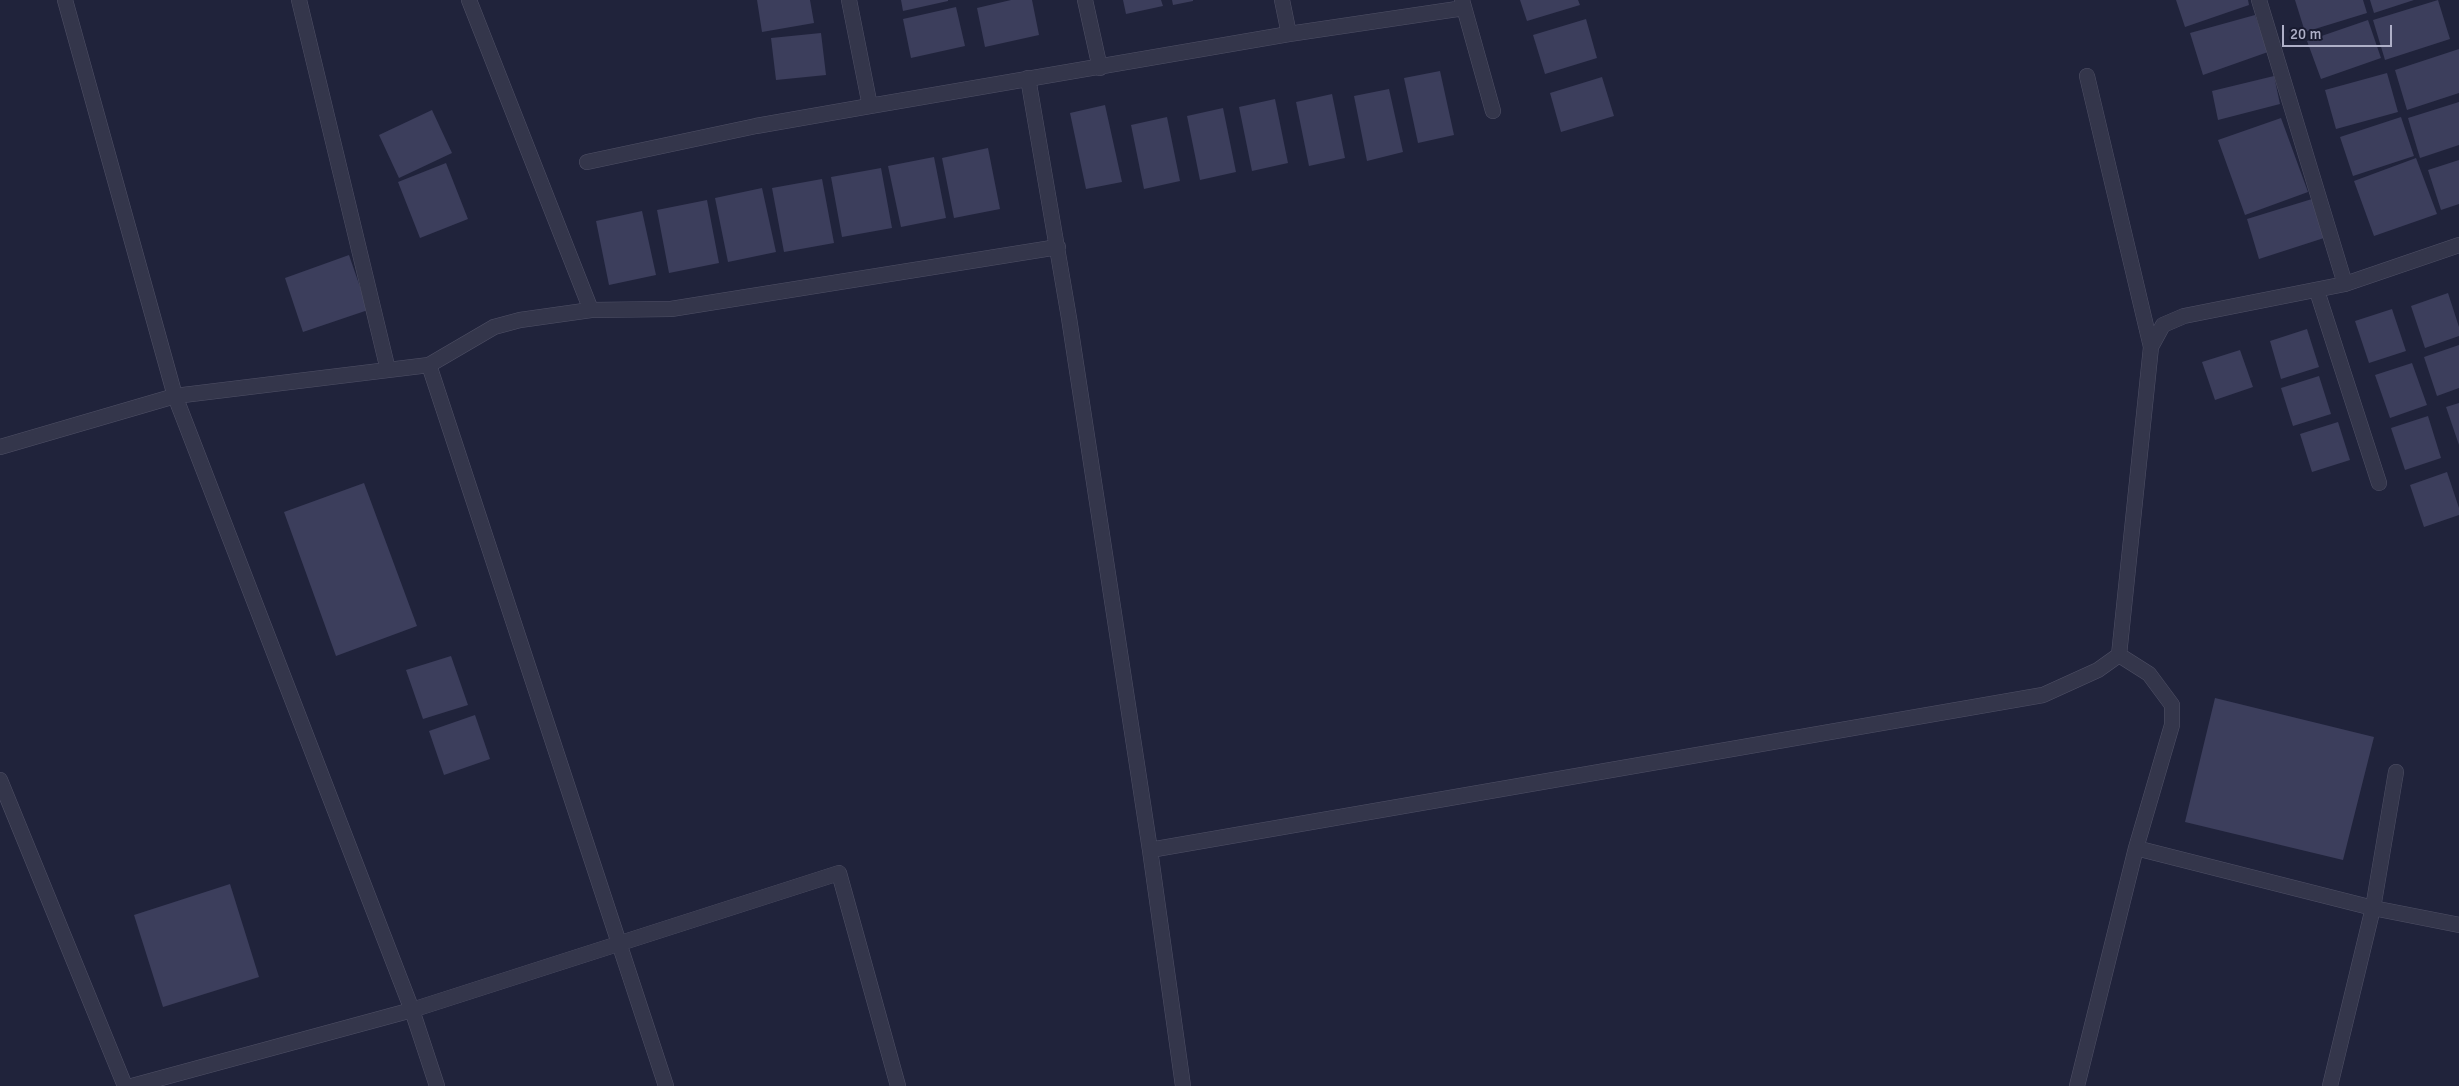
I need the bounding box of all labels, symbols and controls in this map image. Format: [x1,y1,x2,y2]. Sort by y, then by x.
scale bar [2284,15,2394,47]
text: 20 m [2290,25,2321,43]

